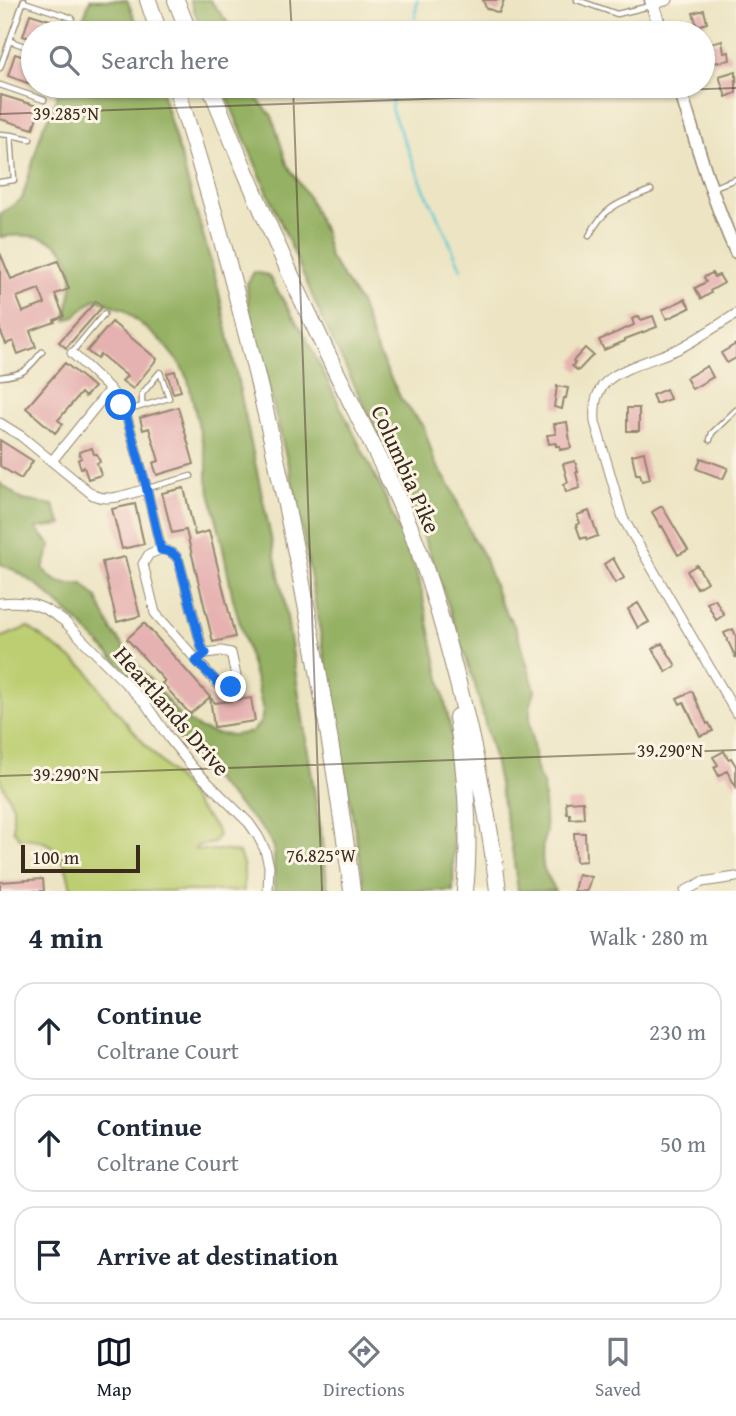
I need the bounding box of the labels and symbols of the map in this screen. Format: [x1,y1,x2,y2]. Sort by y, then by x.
text: 39.285°N [33,100,99,127]
route start [105,389,136,420]
street label: Columbia Pike [364,399,449,538]
street label: Heartlands Drive [107,638,238,783]
route end [215,671,246,702]
text: 39.290°N [637,737,703,764]
text: 39.290°N [33,761,99,788]
scale bar [21,842,140,874]
text: 76.825°W [286,842,356,869]

